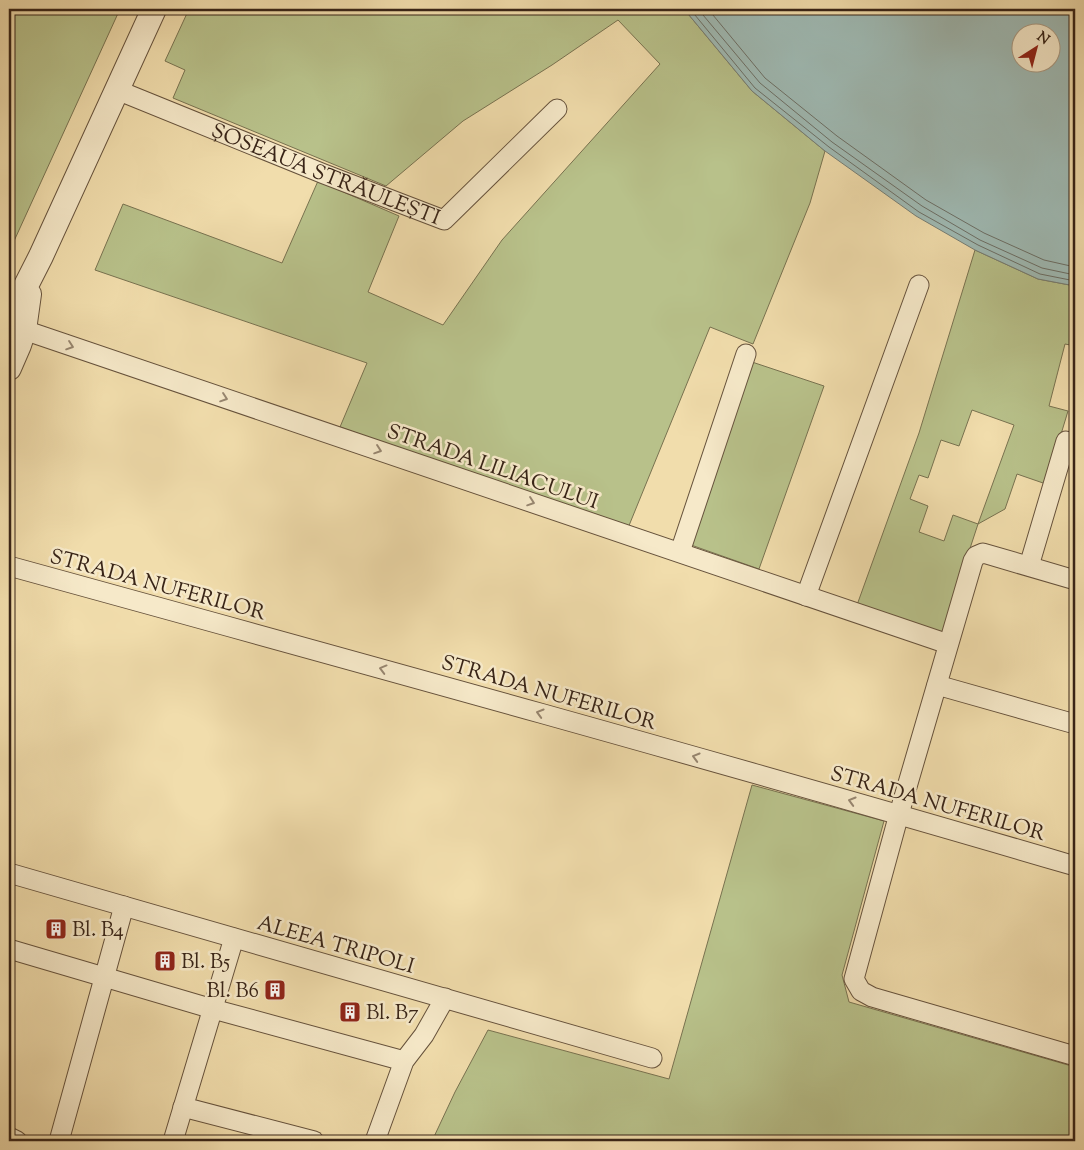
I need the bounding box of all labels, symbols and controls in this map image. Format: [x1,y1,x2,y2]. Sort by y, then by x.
north arrow [1012,22,1062,72]
text: N [1032,28,1053,50]
street label: ȘOSEAUA STRĂULEȘTI [206,117,444,234]
one-way arrow [65,340,73,350]
one-way arrow [219,392,227,402]
street label: STRADA LILIACULUI [383,418,602,518]
one-way arrow [373,444,381,454]
one-way arrow [527,497,535,507]
street label: STRADA NUFERILOR [46,543,269,629]
street label: STRADA NUFERILOR [437,649,659,739]
one-way arrow [379,664,388,675]
one-way arrow [536,709,544,719]
one-way arrow [692,753,700,763]
street label: STRADA NUFERILOR [826,760,1048,850]
one-way arrow [849,797,857,807]
street label: ALEEA TRIPOLI [253,909,418,983]
place label: Bl. B4 [72,916,124,946]
building icon: Bl. B4 [44,917,68,941]
place label: Bl. B5 [181,948,230,978]
building icon: Bl. B5 [153,949,177,973]
place label: Bl. B6 [207,977,259,1007]
building icon: Bl. B6 [263,978,287,1002]
place label: Bl. B7 [366,999,419,1029]
building icon: Bl. B7 [338,1000,362,1024]

